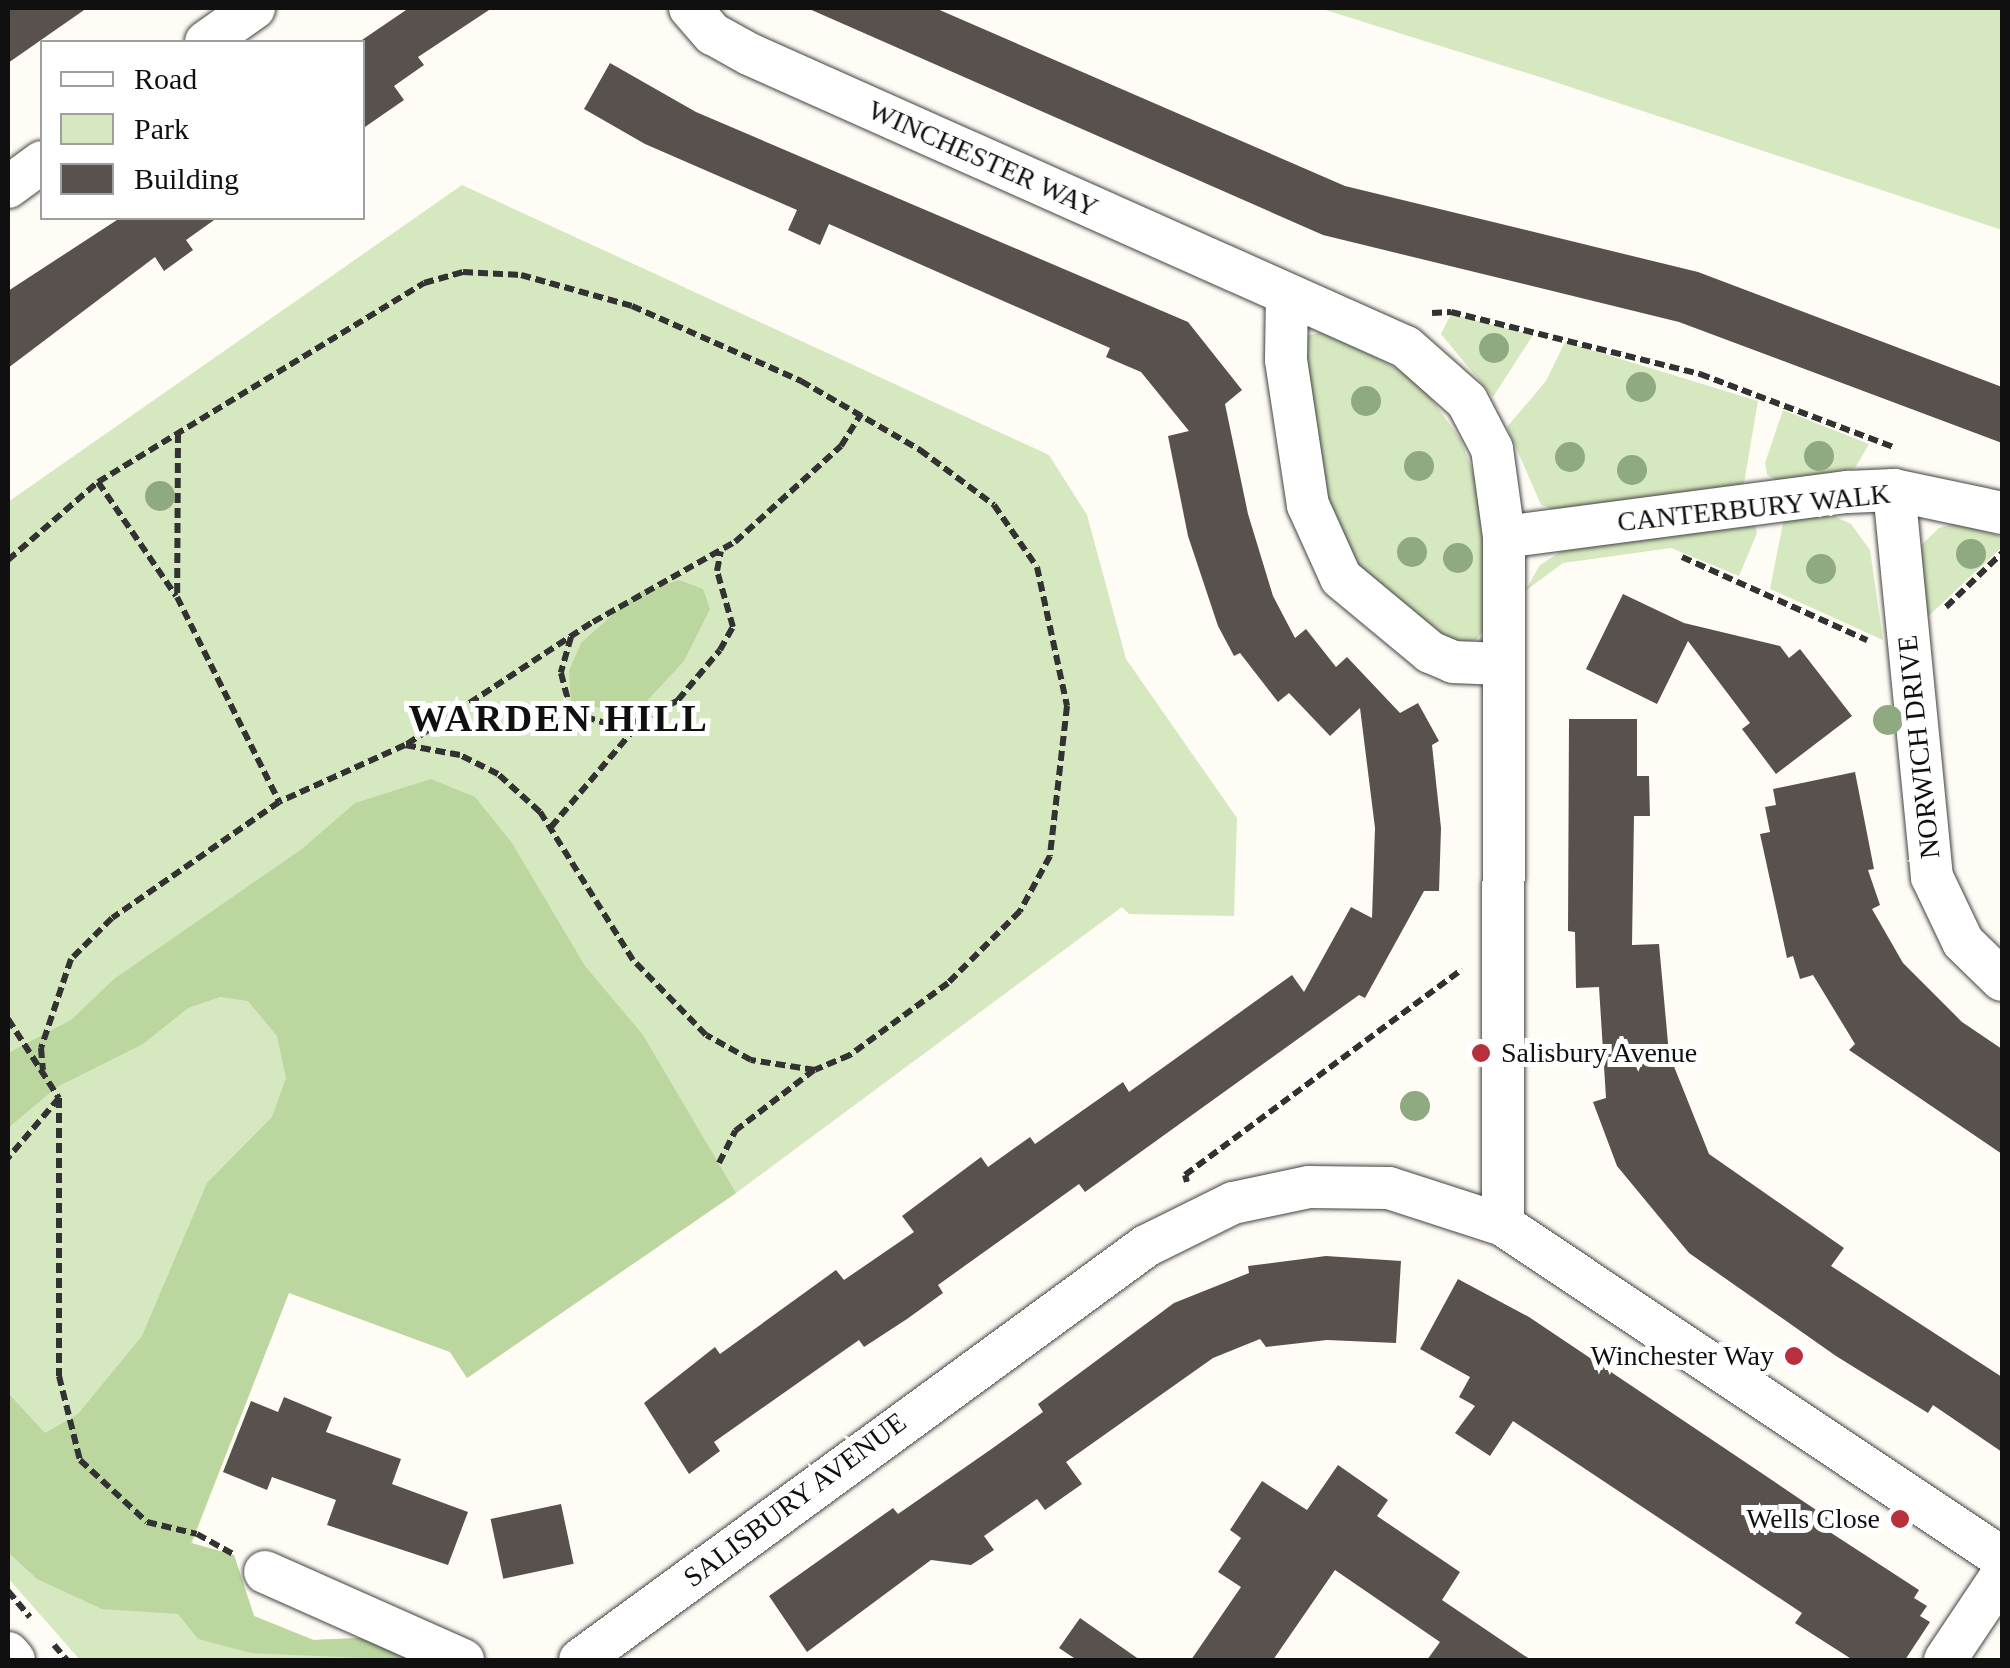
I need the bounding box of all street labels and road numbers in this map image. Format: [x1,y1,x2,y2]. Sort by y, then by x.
street label: WINCHESTER WAY [863,93,1103,225]
street label: CANTERBURY WALK [1615,477,1893,539]
street label: NORWICH DRIVE [1891,633,1947,861]
street label: SALISBURY AVENUE [676,1405,914,1595]

